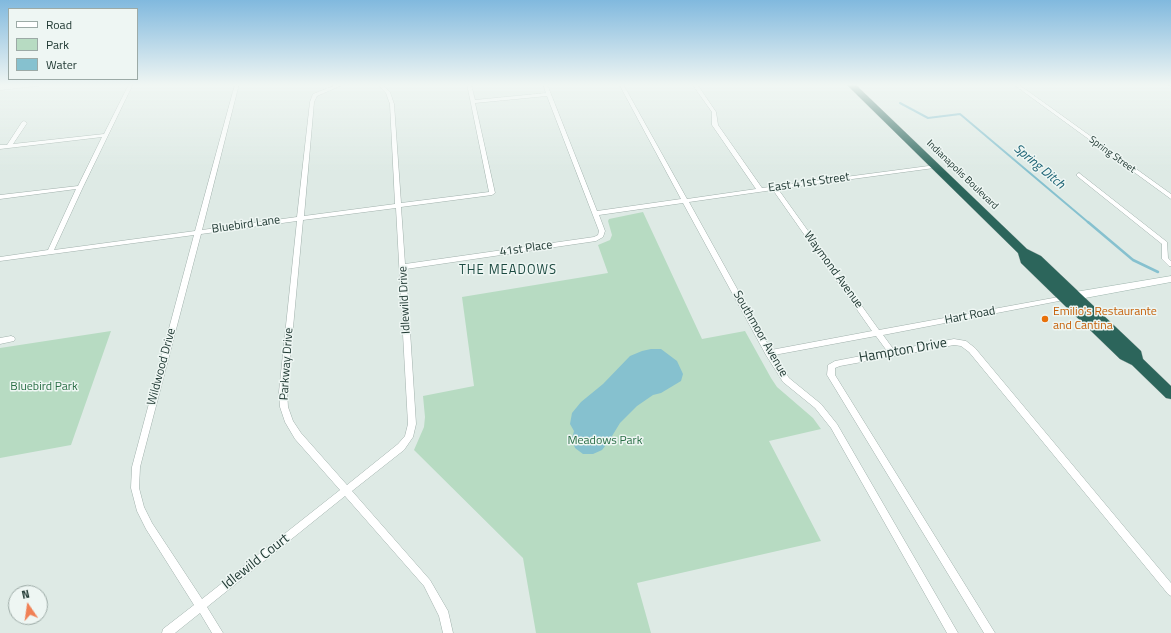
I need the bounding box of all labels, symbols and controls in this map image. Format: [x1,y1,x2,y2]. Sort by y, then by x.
legend [8,8,138,80]
text: Road [46,15,72,34]
text: Park [46,35,69,54]
text: Water [46,55,77,74]
street label: Spring Street [1086,134,1138,176]
street label: Indianapolis Boulevard [924,138,1000,212]
water label: Spring Ditch [1010,141,1068,193]
street label: East 41st Street [767,170,851,196]
street label: Bluebird Lane [211,213,281,237]
street label: Waymond Avenue [800,229,866,311]
street label: 41st Place [499,238,553,260]
district label: THE MEADOWS [459,263,557,279]
street label: Idlewild Drive [396,266,414,334]
street label: Southmoor Avenue [730,288,790,380]
street label: Hart Road [944,304,996,328]
place label: Emilio's Restaurante and Cantina [1053,305,1157,333]
marker: Emilio's Restaurante and Cantina [1040,314,1050,324]
street label: Wildwood Drive [145,327,179,407]
street label: Parkway Drive [277,327,297,401]
street label: Hampton Drive [858,335,948,367]
park label: Bluebird Park [10,380,78,394]
park label: Meadows Park [568,434,642,448]
street label: Idlewild Court [219,531,293,593]
north arrow [8,585,48,625]
text: N [20,586,31,603]

